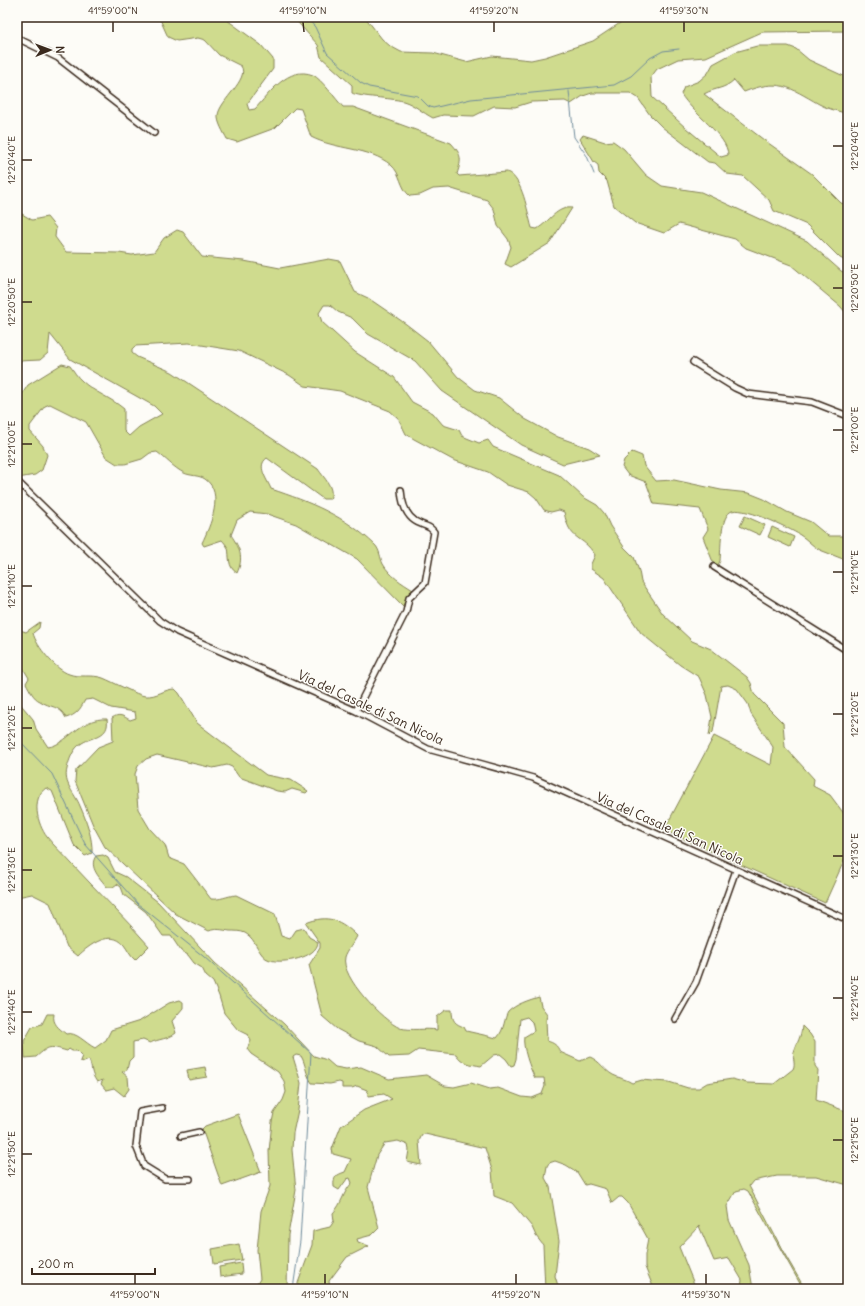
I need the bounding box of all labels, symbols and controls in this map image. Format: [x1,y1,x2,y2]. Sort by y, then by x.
text: 41°59'00"N [88,4,138,17]
text: 41°59'10"N [279,4,327,17]
text: 41°59'20"N [470,4,518,17]
text: 41°59'30"N [660,4,708,17]
north arrow [30,30,70,70]
text: N [53,46,67,54]
text: 12°20'40"E [848,122,861,170]
text: 12°20'40"E [5,136,18,184]
text: 12°20'50"E [848,264,861,312]
text: 12°20'50"E [5,278,18,326]
text: 12°21'00"E [848,407,861,453]
text: 12°21'00"E [5,421,18,467]
text: 12°21'10"E [848,550,861,594]
text: 12°21'10"E [5,564,18,608]
street label: Via del Casale di San Nicola [295,666,447,749]
text: 12°21'20"E [848,691,861,737]
text: 12°21'20"E [5,705,18,751]
street label: Via del Casale di San Nicola [594,788,746,869]
text: 12°21'30"E [848,833,861,879]
text: 12°21'30"E [5,847,18,893]
text: 12°21'40"E [848,975,861,1021]
text: 12°21'40"E [5,989,18,1035]
text: 12°21'50"E [848,1117,861,1163]
text: 12°21'50"E [5,1131,18,1177]
scale bar [32,1250,155,1276]
text: 200 m [38,1256,74,1271]
text: 41°59'00"N [110,1288,160,1301]
text: 41°59'10"N [301,1288,349,1301]
text: 41°59'20"N [492,1288,540,1301]
text: 41°59'30"N [682,1288,730,1301]

